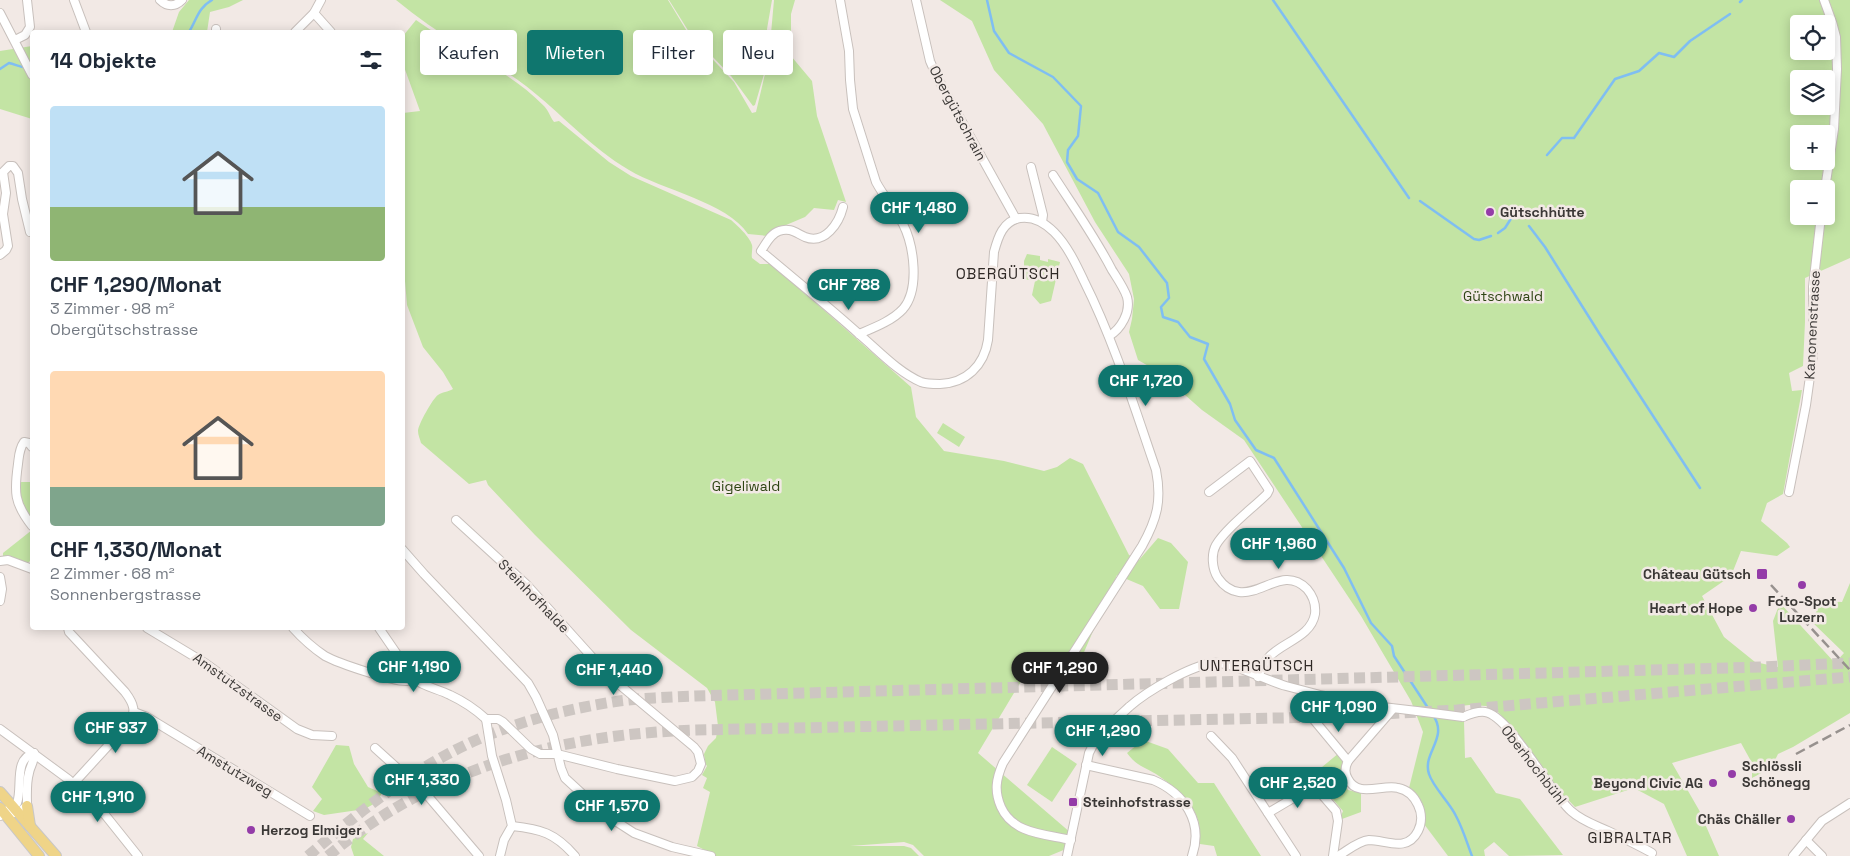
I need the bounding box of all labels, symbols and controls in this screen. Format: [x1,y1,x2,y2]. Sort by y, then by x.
map controls [1790,15,1835,225]
button: locate [1790,15,1835,60]
chip: Kaufen [420,30,517,75]
chip: Mieten [527,30,623,75]
chip: Filter [633,30,713,75]
chip: Neu [723,30,793,75]
icon: filters [357,46,385,74]
text: 14 Objekte [50,47,157,74]
street label: Obergütschrain [925,62,991,164]
button: layers [1790,70,1835,115]
button: + [1790,125,1835,170]
icon: home [173,138,263,228]
button: − [1790,180,1835,225]
pin: CHF 1,480 [862,192,976,234]
text: CHF 1,480 [881,197,957,218]
place label: Gütschhütte [1500,203,1585,221]
marker: Gütschhütte [1484,206,1496,218]
district label: OBERGÜTSCH [956,264,1060,283]
pin: CHF 788 [803,268,895,311]
street label: Kanonenstrasse [1800,270,1824,380]
text: CHF 1,290/Monat [50,271,222,298]
text: CHF 788 [818,274,880,295]
park label: Gütschwald [1463,287,1543,305]
text: 3 Zimmer · 98 m² [50,298,175,319]
text: Obergütschstrasse [50,319,198,340]
pin: CHF 1,720 [1089,364,1203,407]
text: CHF 1,720 [1109,370,1183,391]
icon: home [173,403,263,493]
park label: Gigeliwald [712,477,780,495]
pin: CHF 1,960 [1222,528,1336,570]
text: CHF 1,960 [1241,533,1317,554]
text: CHF 1,330/Monat [50,536,222,563]
street label: Steinhofhalde [494,555,574,637]
text: 2 Zimmer · 68 m² [50,563,175,584]
place label: Château Gütsch [1643,565,1751,583]
marker: Château Gütsch [1755,567,1769,581]
marker: Foto-Spot Luzern [1796,579,1808,591]
text: Sonnenbergstrasse [50,584,201,605]
place label: Foto-Spot Luzern [1768,592,1836,626]
place label: Heart of Hope [1649,599,1743,617]
marker: Heart of Hope [1747,602,1759,614]
street label: Amstutzstrasse [190,648,286,726]
pin: CHF 1,190 [357,650,471,693]
pin: CHF 1,290 [1003,652,1117,694]
pin: CHF 1,440 [557,654,671,696]
text: CHF 1,190 [378,656,450,677]
district label: UNTERGÜTSCH [1200,656,1314,675]
text: CHF 1,290 [1022,657,1098,678]
text: CHF 1,440 [576,659,652,680]
pin: CHF 1,090 [1282,690,1396,733]
text: CHF 1,090 [1301,696,1377,717]
pin: CHF 937 [70,712,162,754]
pin: CHF 1,290 [1046,714,1160,757]
text: CHF 937 [85,717,147,738]
text: CHF 1,290 [1065,720,1141,741]
street label: Oberhochbühl [1497,722,1571,808]
street label: Amstutzweg [194,741,276,801]
place label: Schlössli Schönegg [1742,757,1810,791]
pin: CHF 1,330 [365,764,479,806]
pin: CHF 2,520 [1241,766,1355,809]
marker: Schlössli Schönegg [1726,768,1738,780]
text: CHF 1,330 [384,769,460,790]
text: CHF 2,520 [1260,772,1336,793]
place label: Beyond Civic AG [1594,774,1703,792]
marker: Beyond Civic AG [1707,777,1719,789]
pin: CHF 1,910 [41,780,155,823]
text: CHF 1,910 [62,786,134,807]
pin: CHF 1,570 [555,790,669,832]
place label: Steinhofstrasse [1083,793,1191,811]
text: CHF 1,570 [575,795,649,816]
marker: Steinhofstrasse [1067,796,1079,808]
place label: Chäs Chäller [1698,810,1781,828]
marker: Chäs Chäller [1785,813,1797,825]
place label: Herzog Elmiger [261,821,362,839]
marker: Herzog Elmiger [245,824,257,836]
district label: GIBRALTAR [1588,828,1672,847]

